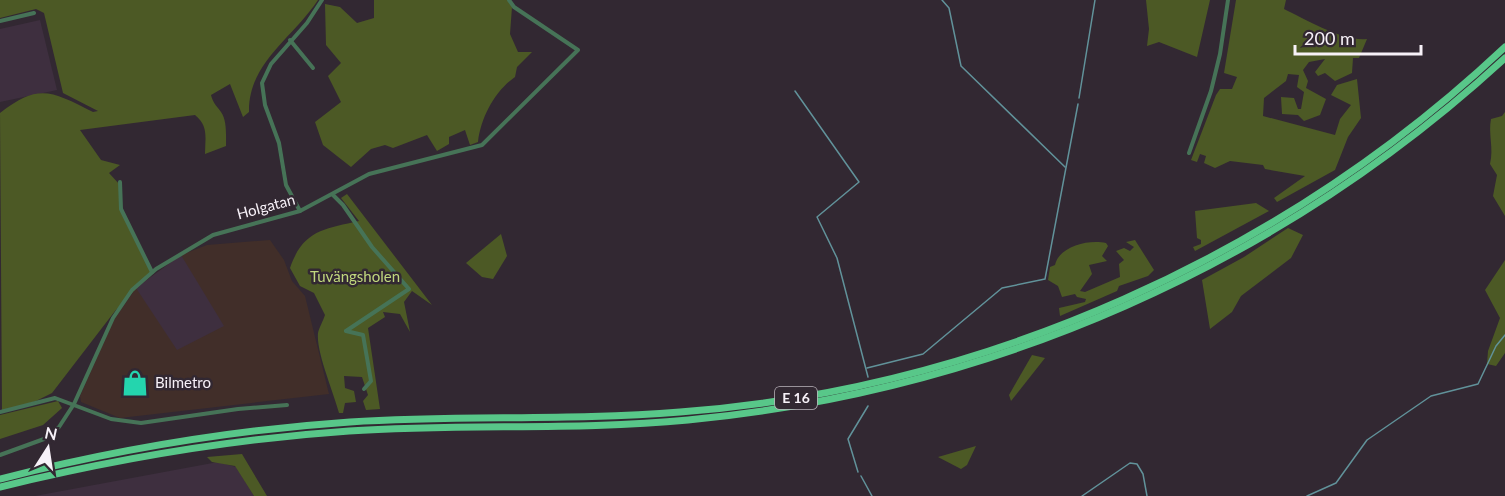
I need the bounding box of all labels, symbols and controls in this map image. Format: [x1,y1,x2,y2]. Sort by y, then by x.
scale bar [1295,18,1421,56]
text: 200 m [1304,27,1355,49]
street label: Holgatan [235,190,297,222]
park label: Tuvängsholen [310,267,400,285]
shop icon: Bilmetro [120,368,150,398]
place label: Bilmetro [155,373,211,391]
road number: E 16 [775,387,817,409]
north arrow [18,418,78,478]
text: N [43,422,59,443]

